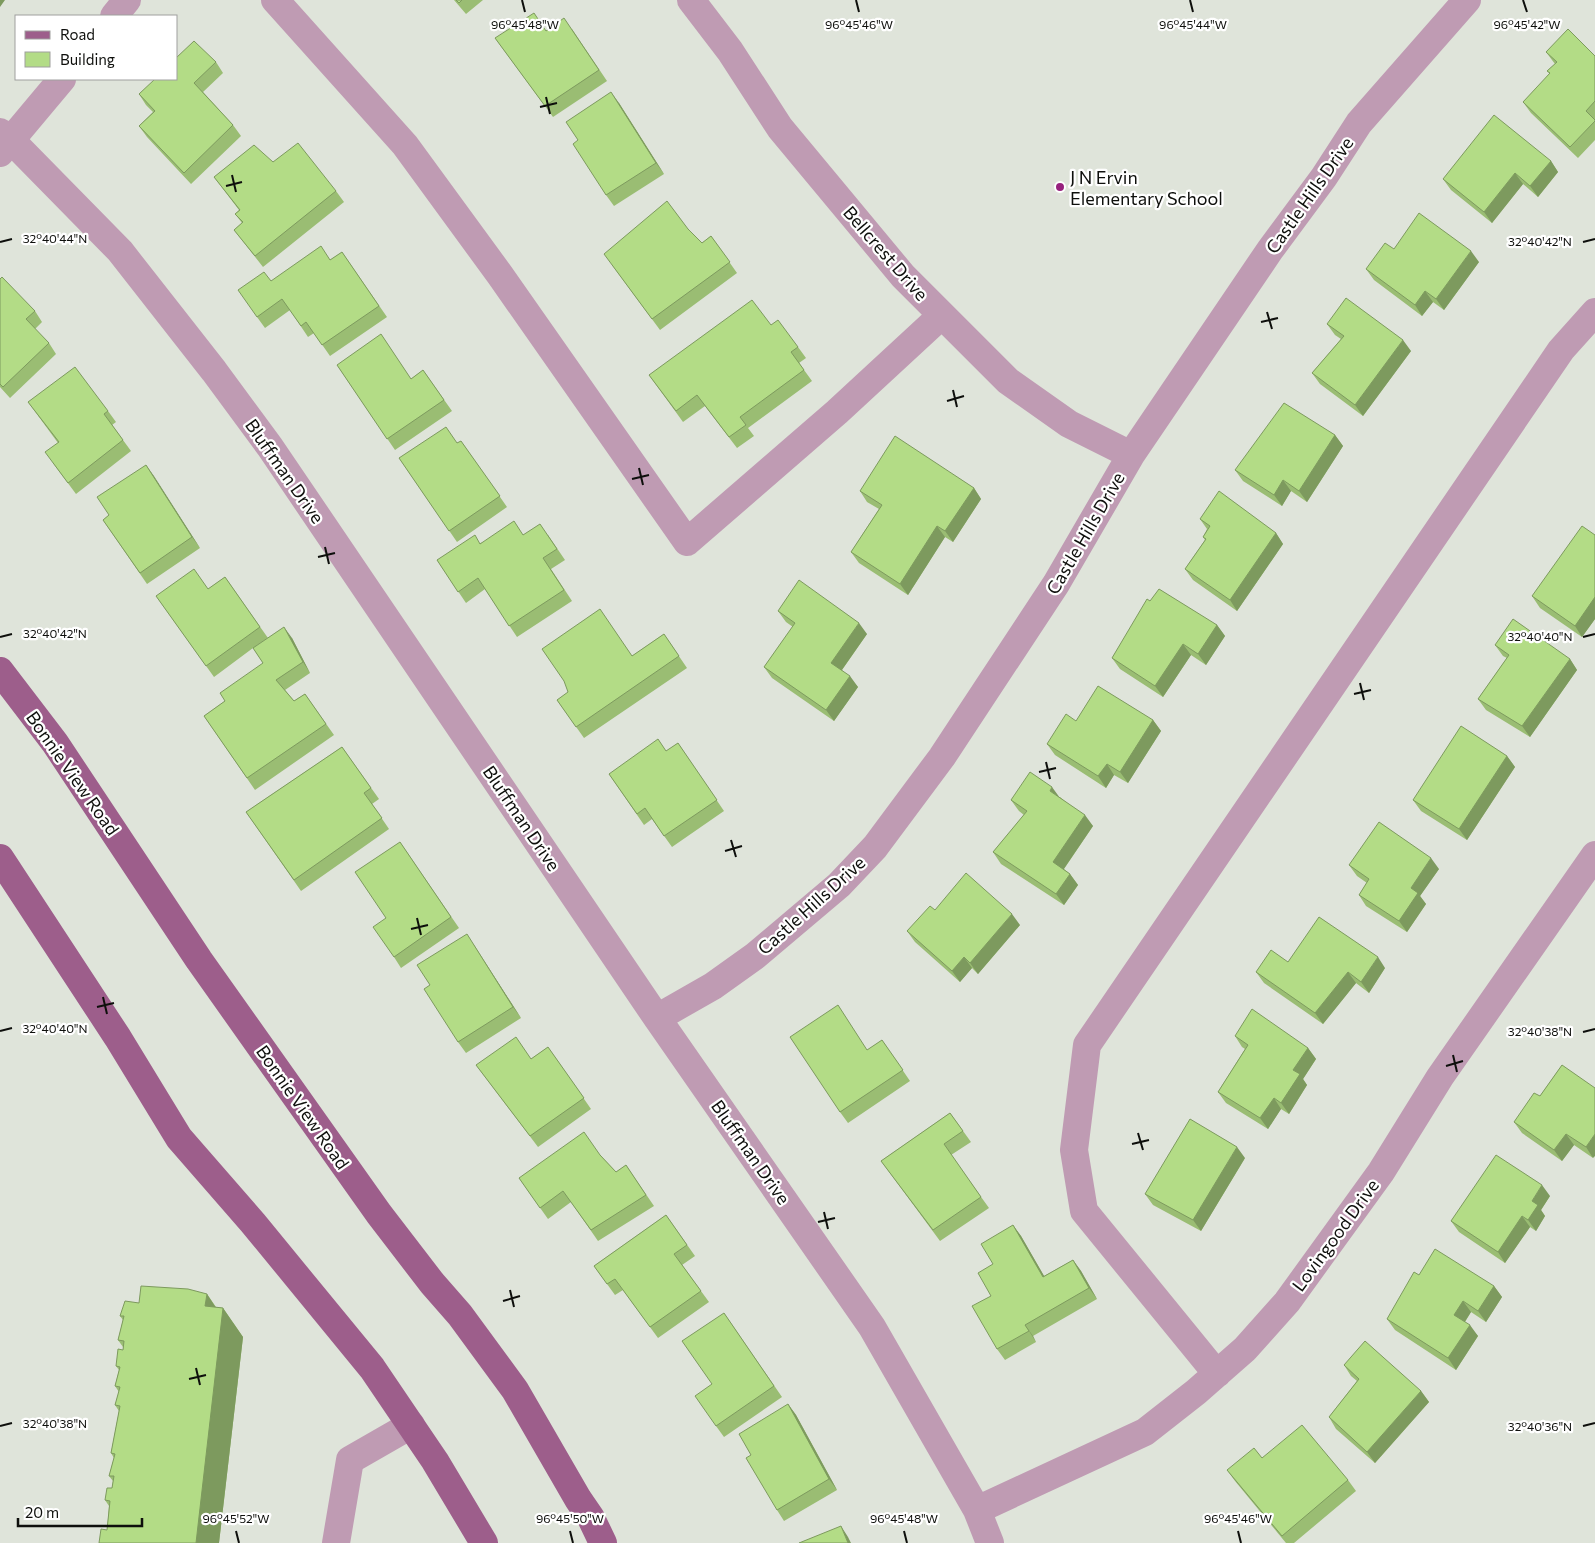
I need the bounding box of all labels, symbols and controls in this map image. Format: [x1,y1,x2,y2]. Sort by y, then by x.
legend [15,15,178,80]
text: 96°45'48"W [491,17,559,31]
text: 96°45'46"W [825,17,893,31]
text: 96°45'44"W [1159,17,1227,31]
text: 96°45'42"W [1493,17,1561,31]
text: Road [60,25,95,43]
text: Building [60,50,115,68]
street label: Castle Hills Drive [1261,133,1357,257]
place label: J N Ervin Elementary School [1070,166,1223,209]
marker: J N Ervin Elementary School [1054,181,1066,193]
street label: Bellcrest Drive [839,201,933,305]
text: 32°40'44"N [23,231,87,245]
text: 32°40'42"N [1508,234,1572,248]
street label: Bluffman Drive [241,415,329,527]
street label: Castle Hills Drive [1041,468,1129,598]
text: 32°40'42"N [23,626,87,640]
text: 32°40'40"N [1507,629,1573,643]
street label: Bonnie View Road [22,707,124,839]
street label: Bluffman Drive [479,761,565,875]
street label: Castle Hills Drive [753,851,869,959]
text: 32°40'40"N [22,1021,88,1035]
text: 32°40'38"N [1508,1024,1572,1038]
street label: Bonnie View Road [252,1041,354,1173]
street label: Bluffman Drive [707,1096,795,1208]
street label: Lovingood Drive [1287,1175,1383,1295]
text: 32°40'38"N [23,1416,87,1430]
text: 32°40'36"N [1508,1419,1572,1433]
scale bar [18,1496,141,1528]
text: 20 m [25,1503,59,1521]
text: 96°45'52"W [203,1511,269,1525]
text: 96°45'50"W [536,1511,604,1525]
text: 96°45'48"W [870,1511,938,1525]
text: 96°45'46"W [1204,1511,1272,1525]

